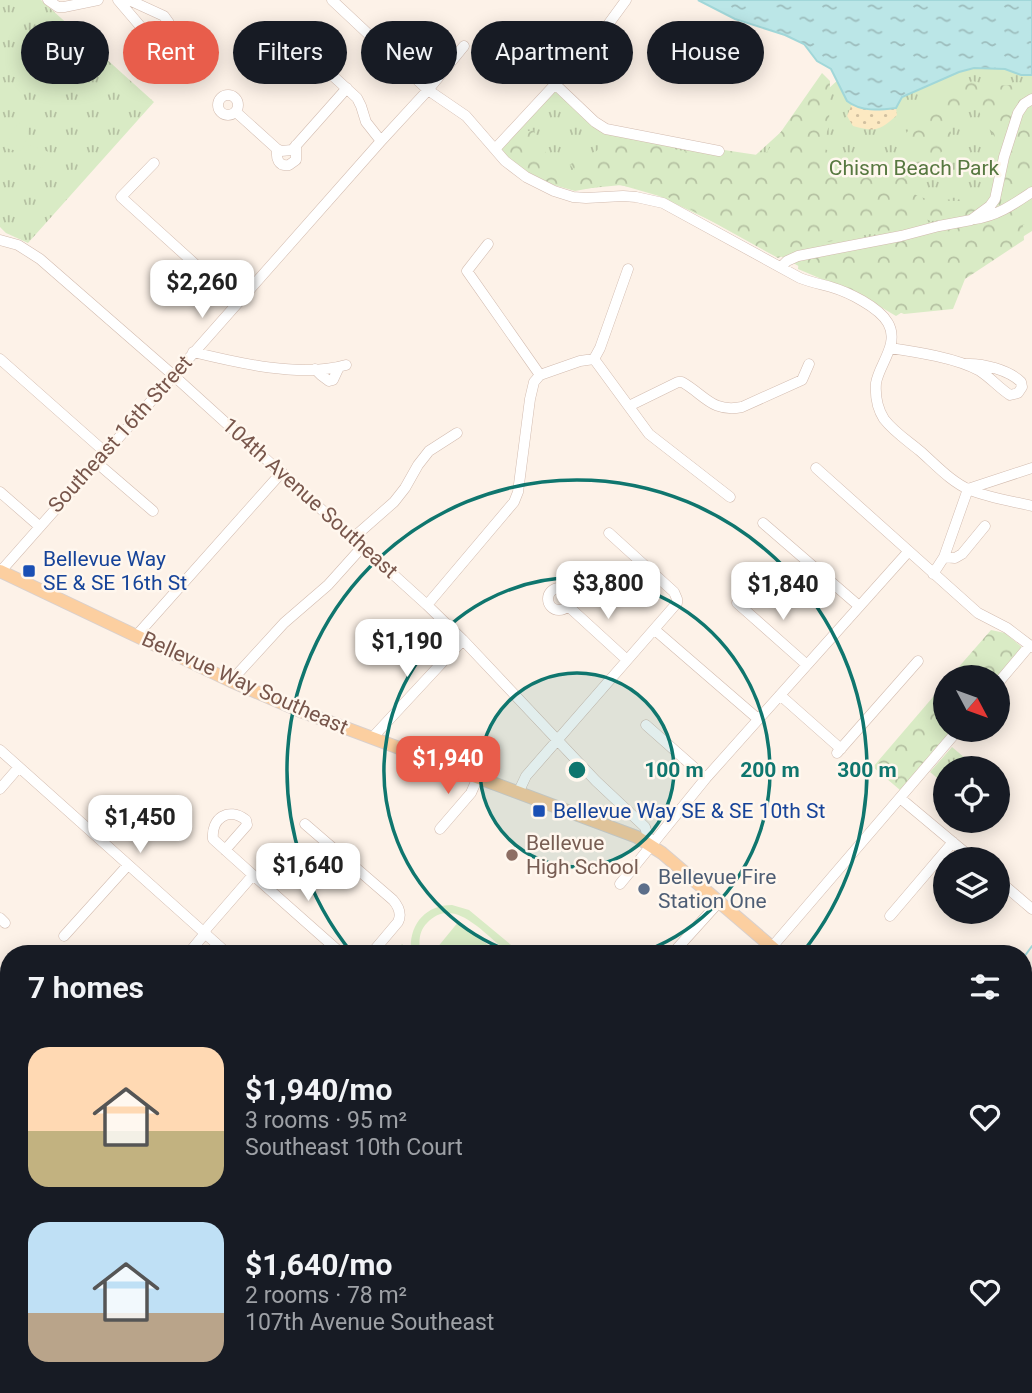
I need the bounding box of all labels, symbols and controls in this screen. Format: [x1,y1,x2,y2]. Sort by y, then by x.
chip: Buy [21,21,109,84]
chip: Rent [123,21,219,84]
chip: Filters [233,21,347,84]
chip: New [361,21,457,84]
chip: Apartment [471,21,633,84]
chip: House [647,21,764,84]
park label: Chism Beach Park [829,156,1000,180]
pin: $2,260 [145,260,259,320]
text: $2,260 [166,269,238,296]
street label: Southeast 16th Street [43,351,197,517]
street label: 104th Avenue Southeast [217,413,403,583]
place label: Bellevue Way SE & SE 16th St [43,547,187,595]
pin: $3,800 [551,562,665,621]
pin: $1,840 [726,562,840,622]
marker: Bellevue Way SE & SE 16th St [21,563,37,579]
text: $3,800 [572,570,644,597]
text: $1,840 [747,571,819,598]
pin: $1,190 [350,620,464,679]
street label: Bellevue Way Southeast [138,627,352,739]
text: $1,190 [371,628,443,655]
north arrow [933,665,1010,742]
map controls [933,665,1010,924]
pin: $1,940 [391,736,505,796]
text: $1,940 [412,745,484,772]
button: locate [933,756,1010,833]
centre of rings [565,758,589,782]
text: 100 m [644,758,704,782]
text: 200 m [740,758,800,782]
text: 300 m [837,758,897,782]
pin: $1,450 [83,796,197,855]
place label: Bellevue Way SE & SE 10th St [553,799,825,823]
marker: Bellevue Way SE & SE 10th St [531,803,547,819]
text: $1,450 [104,804,176,831]
place label: Bellevue High School [526,831,639,879]
pin: $1,640 [251,844,365,903]
marker: Bellevue High School [504,847,520,863]
button: layers [933,847,1010,924]
text: $1,640 [272,852,344,879]
place label: Bellevue Fire Station One [658,865,776,913]
marker: Bellevue Fire Station One [636,881,652,897]
icon: filters [966,968,1004,1006]
text: 7 homes [28,970,144,1005]
text: $1,940/mo [245,1072,393,1107]
icon: home [84,1075,168,1159]
icon: heart [966,1098,1004,1136]
text: 3 rooms · 95 m² [245,1107,407,1134]
text: Southeast 10th Court [245,1134,463,1161]
text: $1,640/mo [245,1247,393,1282]
icon: home [84,1250,168,1334]
icon: heart [966,1273,1004,1311]
text: 2 rooms · 78 m² [245,1282,407,1309]
text: 107th Avenue Southeast [245,1309,494,1336]

